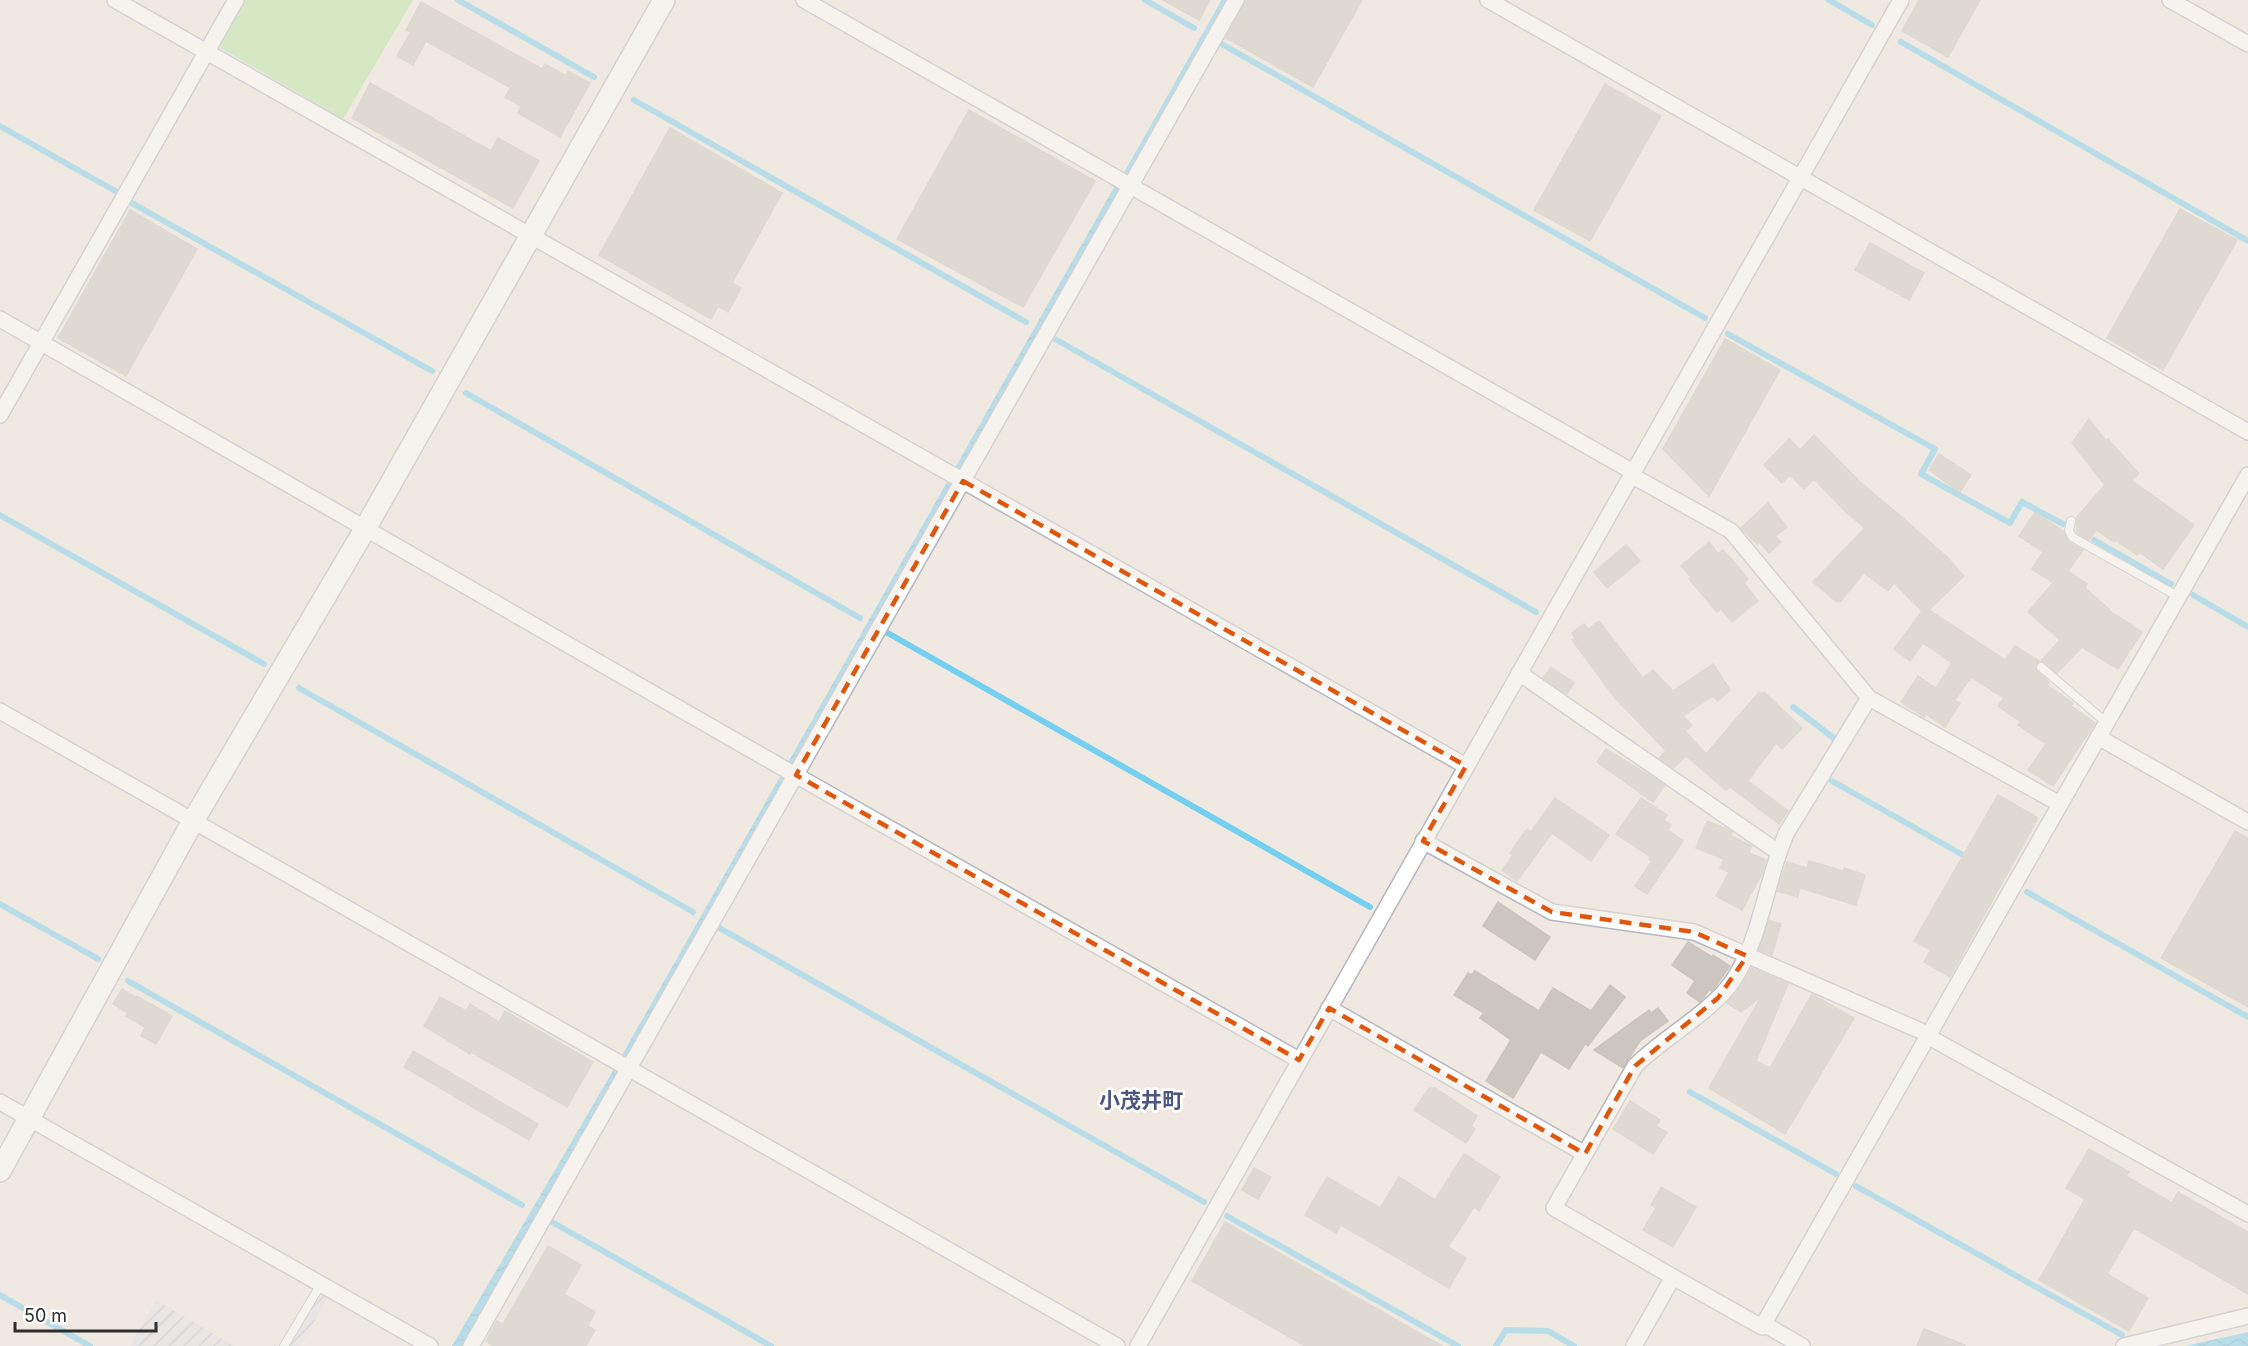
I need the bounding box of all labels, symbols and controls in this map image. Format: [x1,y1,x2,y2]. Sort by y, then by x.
district label: 小茂井町 [1099,1088,1183,1113]
scale bar [15,1295,156,1333]
text: 50 m [24,1305,67,1326]

